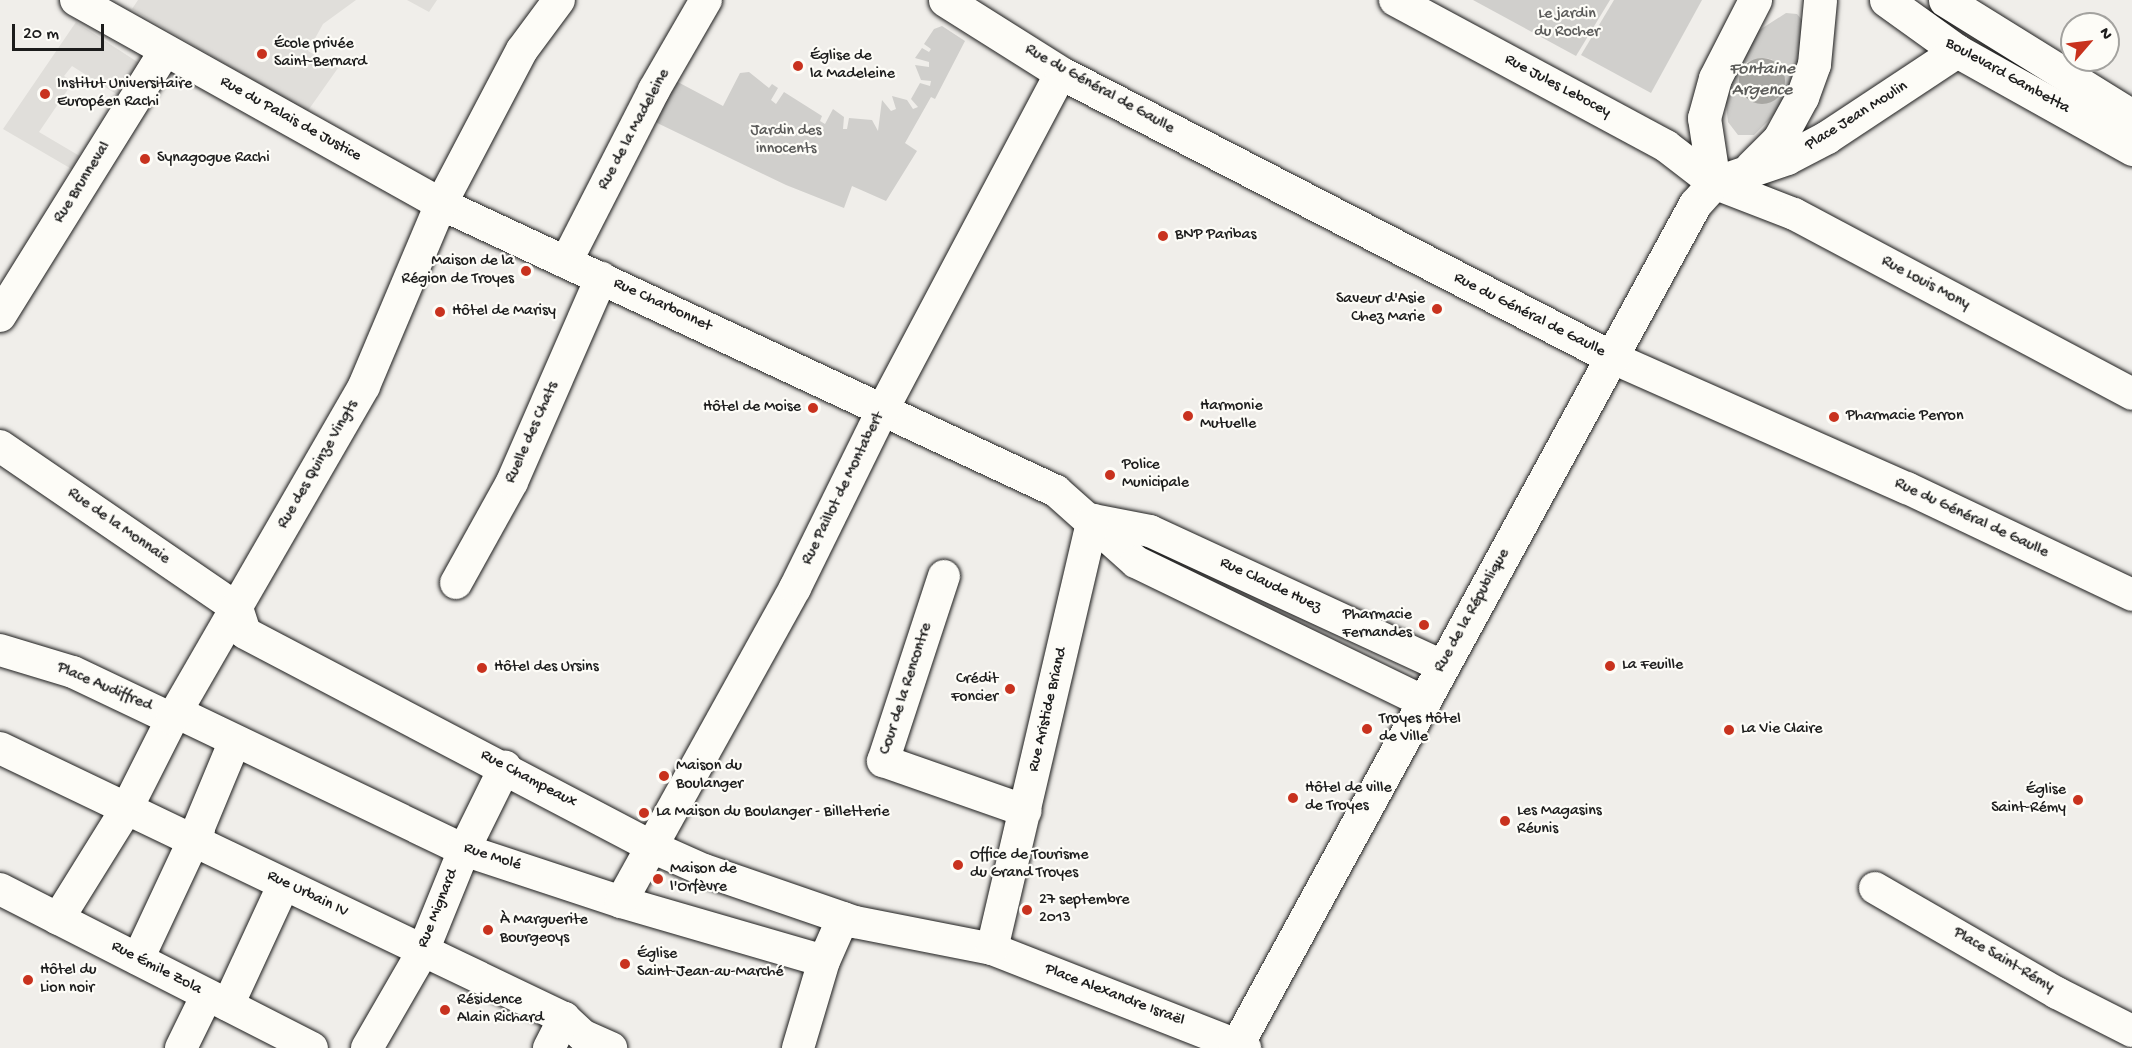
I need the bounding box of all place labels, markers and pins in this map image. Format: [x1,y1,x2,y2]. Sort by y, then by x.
place label: École privée Saint-Bernard [274,35,367,73]
marker: École privée Saint-Bernard [255,47,269,61]
place label: Église de la Madeleine [810,47,895,85]
marker: Église de la Madeleine [791,59,805,73]
place label: Institut Universitaire Européen Rachi [57,75,192,113]
marker: Institut Universitaire Européen Rachi [38,87,52,101]
place label: Synagogue Rachi [157,149,270,169]
marker: Synagogue Rachi [138,152,152,166]
place label: BNP Paribas [1175,226,1256,246]
marker: BNP Paribas [1156,229,1170,243]
place label: Maison de la Région de Troyes [402,252,514,290]
marker: Maison de la Région de Troyes [519,264,533,278]
place label: Saveur d'Asie Chez Marie [1336,290,1425,328]
place label: Hôtel de Marisy [452,302,556,322]
marker: Saveur d'Asie Chez Marie [1430,302,1444,316]
marker: Hôtel de Marisy [433,305,447,319]
place label: Harmonie Mutuelle [1200,397,1263,435]
place label: Hôtel de Moise [703,398,801,418]
marker: Hôtel de Moise [806,401,820,415]
place label: Pharmacie Perron [1846,407,1963,427]
marker: Harmonie Mutuelle [1181,409,1195,423]
marker: Pharmacie Perron [1827,410,1841,424]
place label: Police Municipale [1122,456,1189,494]
marker: Police Municipale [1103,468,1117,482]
place label: Pharmacie Fernandes [1342,606,1412,644]
marker: Pharmacie Fernandes [1417,618,1431,632]
place label: La Feuille [1622,656,1683,676]
place label: Hôtel des Ursins [494,658,599,678]
marker: La Feuille [1603,659,1617,673]
marker: Hôtel des Ursins [475,661,489,675]
place label: Crédit Foncier [951,670,998,708]
marker: Crédit Foncier [1003,682,1017,696]
place label: Troyes Hôtel de Ville [1379,710,1461,748]
place label: La Vie Claire [1741,720,1822,740]
marker: Troyes Hôtel de Ville [1360,722,1374,736]
marker: La Vie Claire [1722,723,1736,737]
place label: Maison du Boulanger [676,757,743,795]
marker: Maison du Boulanger [657,769,671,783]
place label: Hôtel de ville de Troyes [1305,779,1392,817]
place label: Église Saint-Rémy [1991,781,2066,819]
marker: Hôtel de ville de Troyes [1286,791,1300,805]
marker: Église Saint-Rémy [2071,793,2085,807]
place label: Les Magasins Réunis [1517,802,1602,840]
place label: La Maison du Boulanger - Billetterie [656,803,890,823]
marker: La Maison du Boulanger - Billetterie [637,806,651,820]
marker: Les Magasins Réunis [1498,814,1512,828]
place label: Office de Tourisme du Grand Troyes [970,846,1088,884]
marker: Office de Tourisme du Grand Troyes [951,858,965,872]
place label: Maison de l'Orfèvre [670,860,737,898]
marker: Maison de l'Orfèvre [651,872,665,886]
place label: 27 septembre 2013 [1039,891,1129,929]
marker: 27 septembre 2013 [1020,903,1034,917]
place label: À Marguerite Bourgeoys [500,911,588,949]
marker: À Marguerite Bourgeoys [481,923,495,937]
place label: Église Saint-Jean-au-Marché [637,945,784,983]
marker: Église Saint-Jean-au-Marché [618,957,632,971]
place label: Hôtel du Lion noir [40,961,96,999]
marker: Hôtel du Lion noir [21,973,35,987]
place label: Résidence Alain Richard [457,991,544,1029]
marker: Résidence Alain Richard [438,1003,452,1017]

